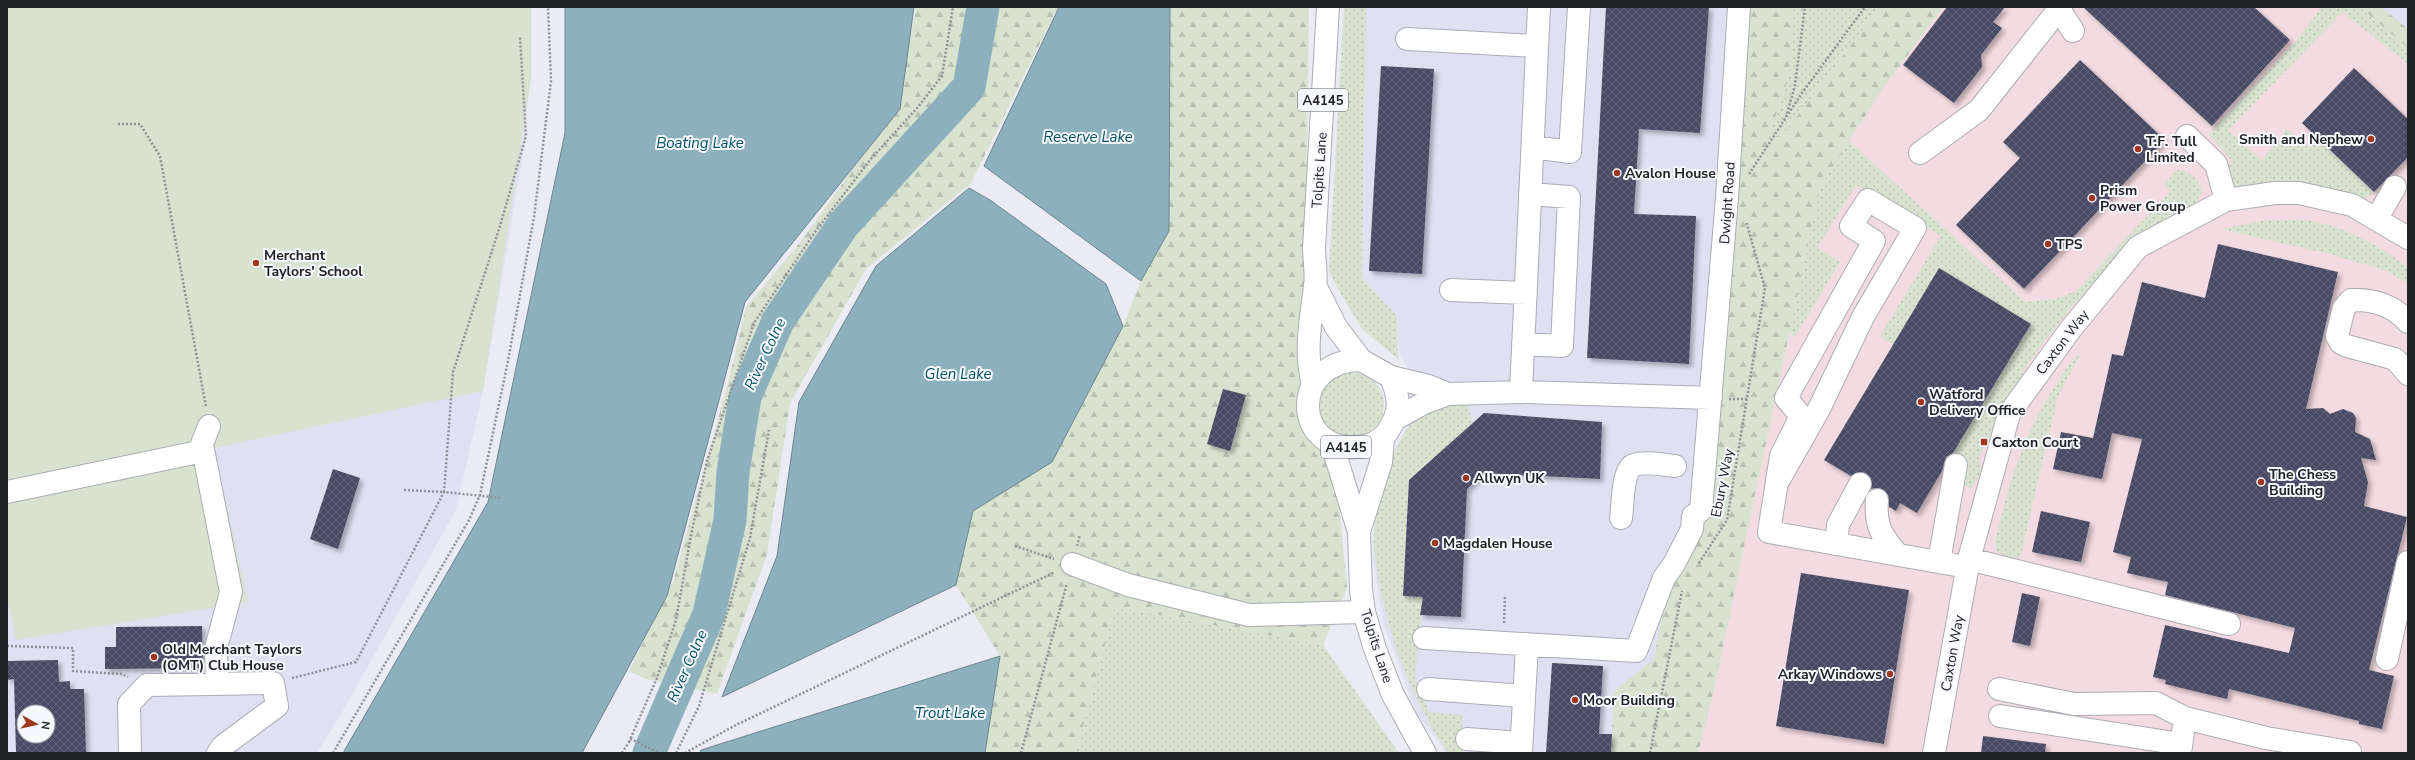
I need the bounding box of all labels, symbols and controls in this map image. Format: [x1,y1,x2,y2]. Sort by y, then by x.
road number: A4145 [1298,89,1348,111]
water label: Reserve Lake [1043,127,1133,147]
place label: Smith and Nephew [2239,130,2363,149]
street label: Tolpits Lane [1307,131,1332,209]
place label: T.F. Tull Limited [2146,132,2197,167]
water label: Boating Lake [656,133,744,153]
marker: Smith and Nephew [2366,134,2376,144]
marker: T.F. Tull Limited [2133,144,2143,154]
street label: Dwight Road [1715,161,1740,245]
place label: Avalon House [1625,164,1716,183]
marker: Avalon House [1612,168,1622,178]
place label: Prism Power Group [2100,181,2186,216]
marker: Prism Power Group [2087,193,2097,203]
place label: TPS [2056,235,2083,254]
marker: TPS [2043,239,2053,249]
place label: Merchant Taylors' School [264,246,363,281]
marker: Merchant Taylors' School [251,258,261,268]
street label: Caxton Way [2032,305,2094,379]
water label: River Colne [740,315,790,393]
water label: Glen Lake [925,364,992,384]
place label: Watford Delivery Office [1929,385,2026,420]
marker: Watford Delivery Office [1916,397,1926,407]
place label: Caxton Court [1992,433,2079,452]
road number: A4145 [1321,436,1371,458]
marker: Caxton Court [1979,437,1989,447]
street label: Ebury Way [1707,446,1739,519]
place label: The Chess Building [2269,465,2336,500]
place label: Allwyn UK [1474,469,1545,488]
marker: Allwyn UK [1461,473,1471,483]
marker: The Chess Building [2256,477,2266,487]
place label: Magdalen House [1443,534,1553,553]
marker: Magdalen House [1430,538,1440,548]
street label: Tolpits Lane [1356,607,1397,685]
street label: Caxton Way [1936,613,1969,693]
water label: River Colne [662,627,712,705]
place label: Old Merchant Taylors (OMT) Club House [162,640,302,675]
marker: Old Merchant Taylors (OMT) Club House [149,652,159,662]
place label: Arkay Windows [1778,665,1882,684]
marker: Arkay Windows [1885,669,1895,679]
place label: Moor Building [1583,691,1675,710]
marker: Moor Building [1570,695,1580,705]
water label: Trout Lake [915,703,985,723]
north arrow [16,704,56,744]
text: N [37,720,53,730]

